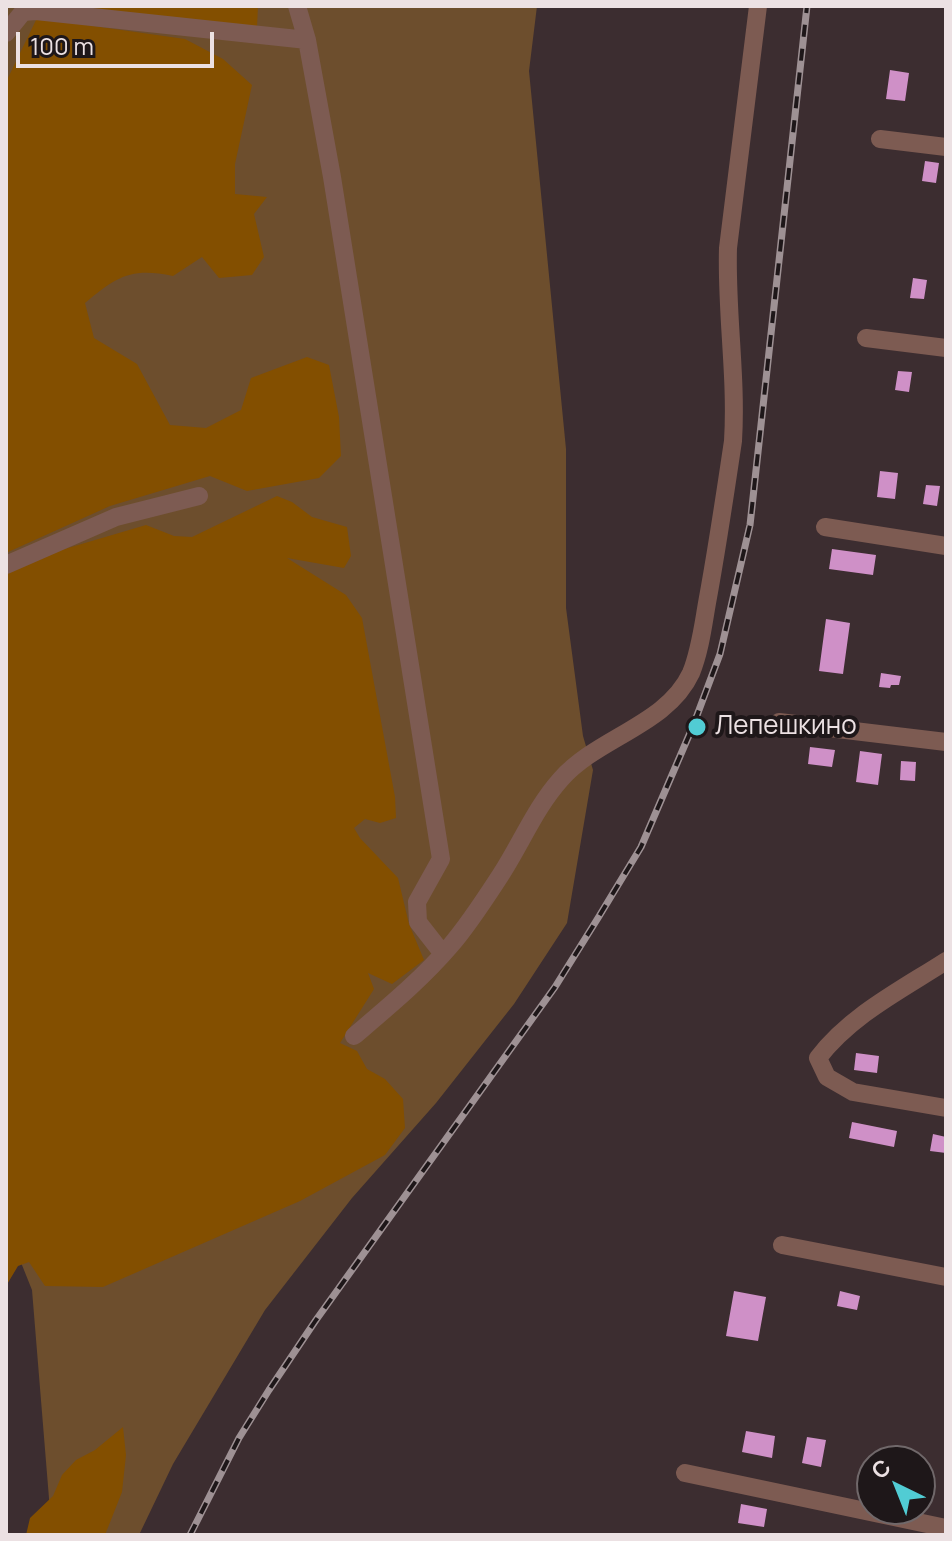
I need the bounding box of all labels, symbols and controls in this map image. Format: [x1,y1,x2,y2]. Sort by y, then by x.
scale bar [20,16,218,66]
text: 100 m [30,29,94,62]
place label: Лепешкино [715,711,857,743]
marker: Лепешкино [686,716,708,738]
north arrow [856,1445,936,1525]
text: С [865,1452,897,1485]

